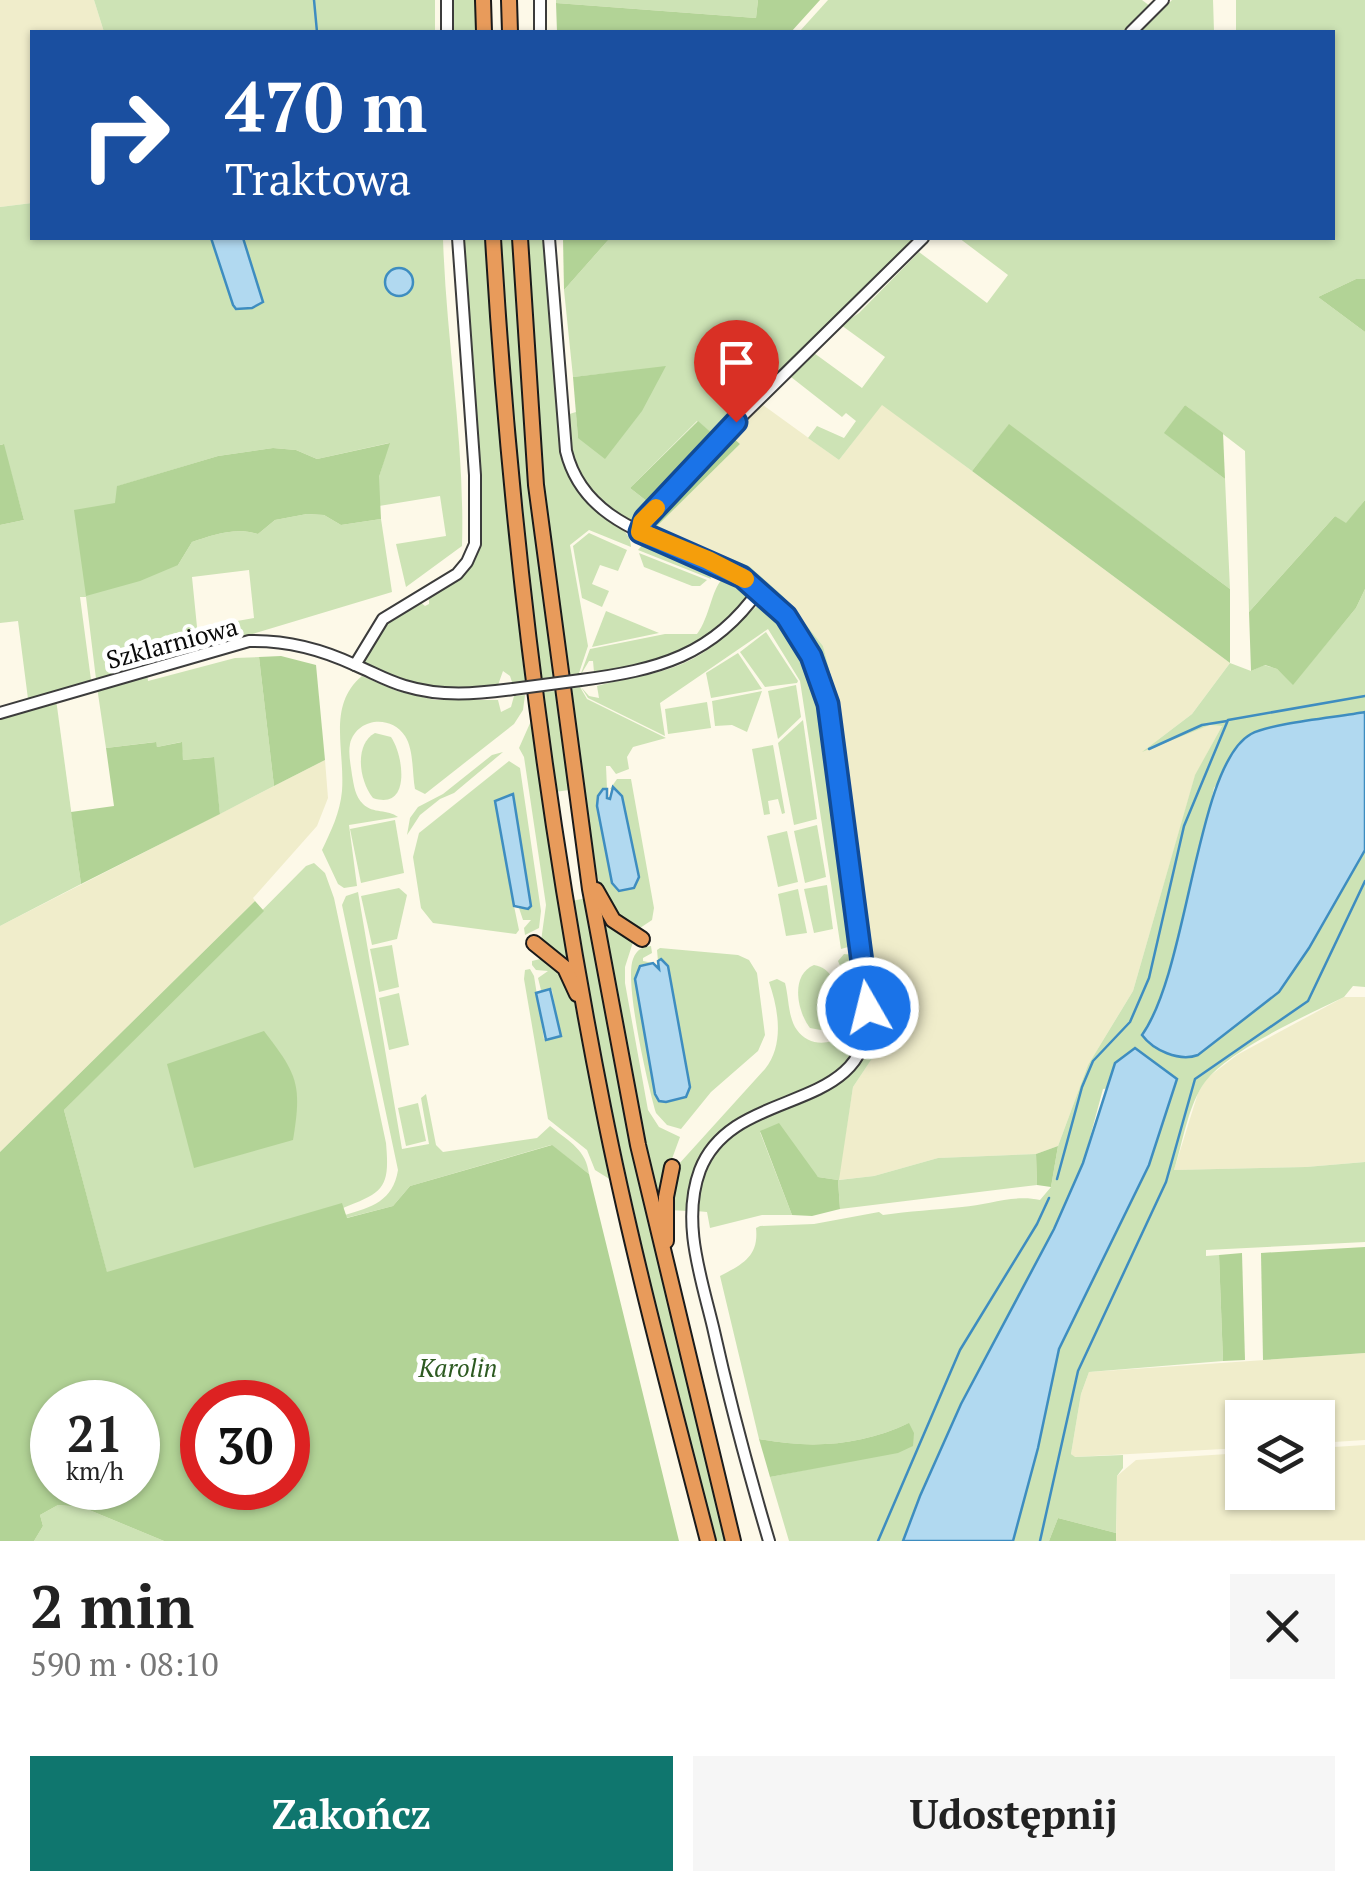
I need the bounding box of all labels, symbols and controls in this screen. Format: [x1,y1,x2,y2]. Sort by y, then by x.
text: 470 m [225,59,427,152]
icon: right [60,70,190,200]
text: Traktowa [225,148,411,208]
pin [694,320,779,423]
icon: arrive [709,335,764,390]
street label: Szklarniowa [102,609,242,676]
position arrow [816,956,920,1060]
park label: Karolin [418,1351,497,1384]
speed limit sign: 30 [180,1380,310,1510]
text: 21 [67,1400,123,1466]
map controls [1225,1400,1335,1510]
button: layers [1225,1400,1335,1510]
text: km/h [66,1454,124,1487]
text: 2 min [30,1566,194,1645]
button: close [1230,1574,1335,1679]
text: 590 m · 08:10 [30,1643,218,1685]
button: Zakończ [30,1756,673,1871]
button: Udostępnij [693,1756,1335,1871]

